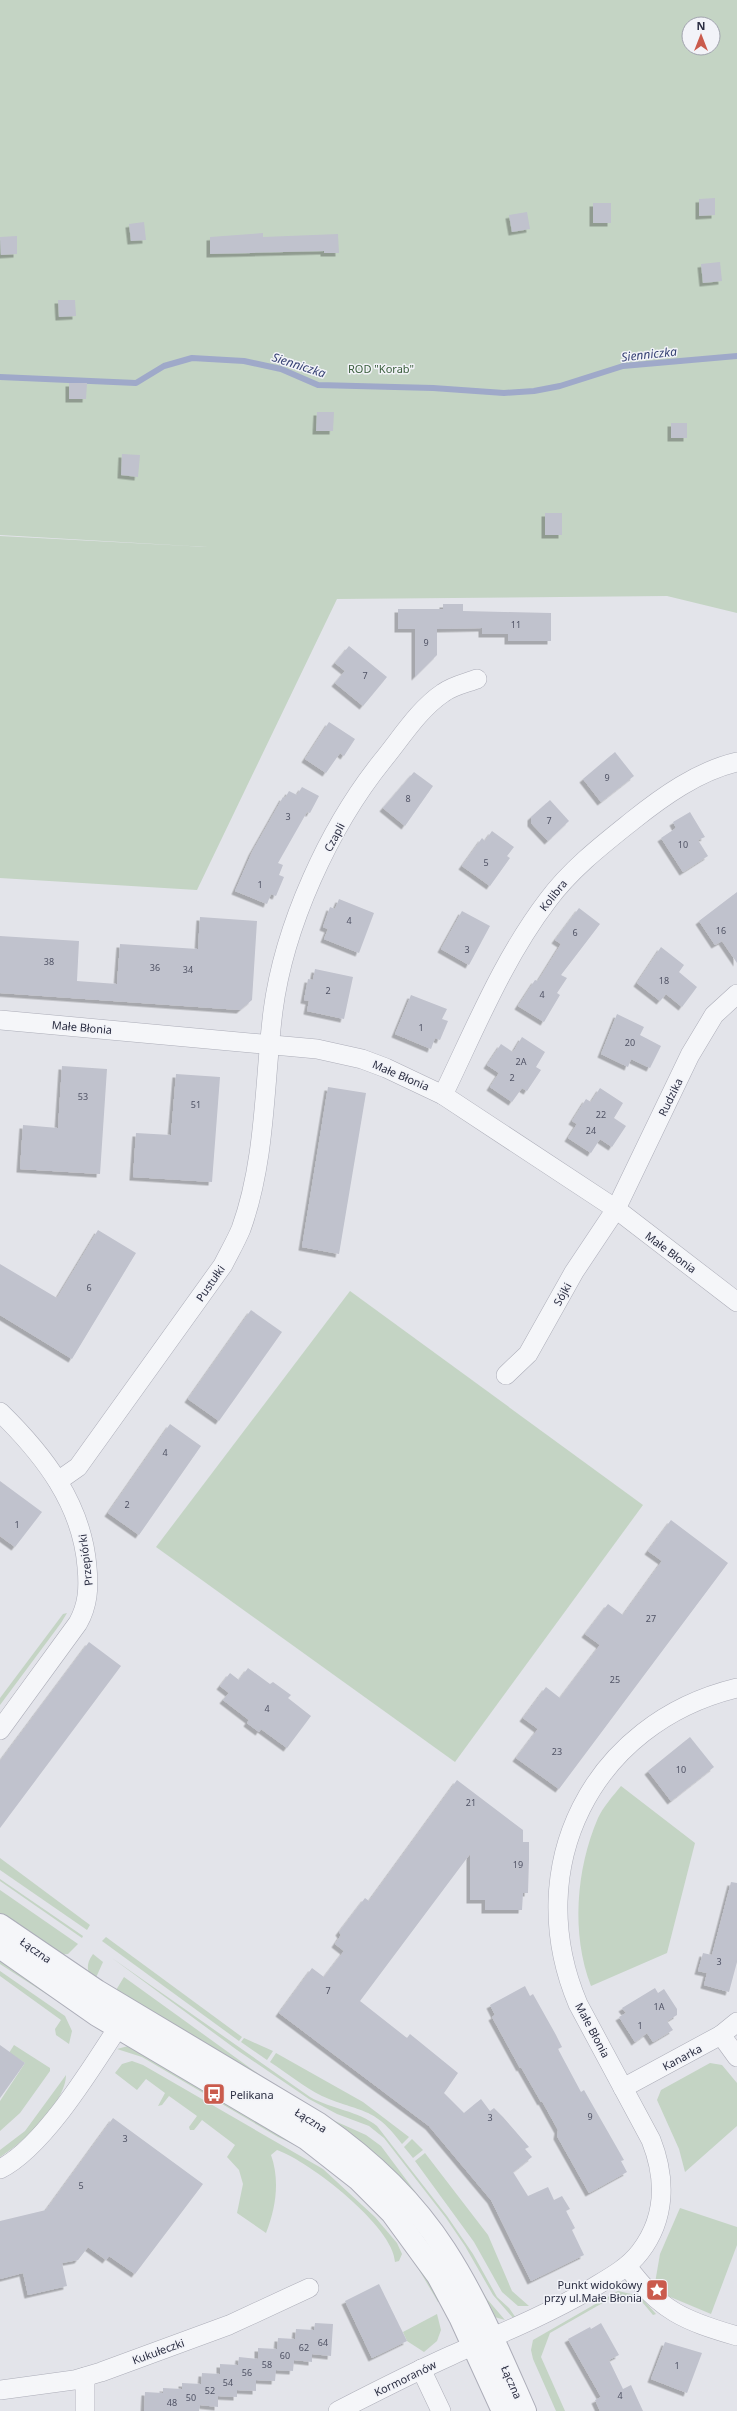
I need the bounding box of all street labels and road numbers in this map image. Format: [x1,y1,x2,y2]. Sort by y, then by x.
street label: Czapli [320,820,348,854]
street label: Kolibra [536,876,570,914]
street label: Małe Błonia [51,1017,113,1037]
street label: Małe Błonia [370,1056,432,1094]
street label: Rudzika [654,1076,686,1118]
street label: Małe Błonia [642,1228,700,1276]
street label: Pustułki [192,1262,228,1304]
street label: Sójki [550,1280,574,1308]
street label: Przepiórki [74,1533,96,1587]
street label: Łączna [17,1934,55,1966]
street label: Małe Błonia [572,2000,614,2060]
street label: Kanarka [660,2040,704,2074]
street label: Łączna [292,2104,330,2136]
street label: Kukułeczki [130,2335,186,2367]
street label: Kormoranów [371,2356,439,2399]
street label: Łączna [498,2363,526,2401]

